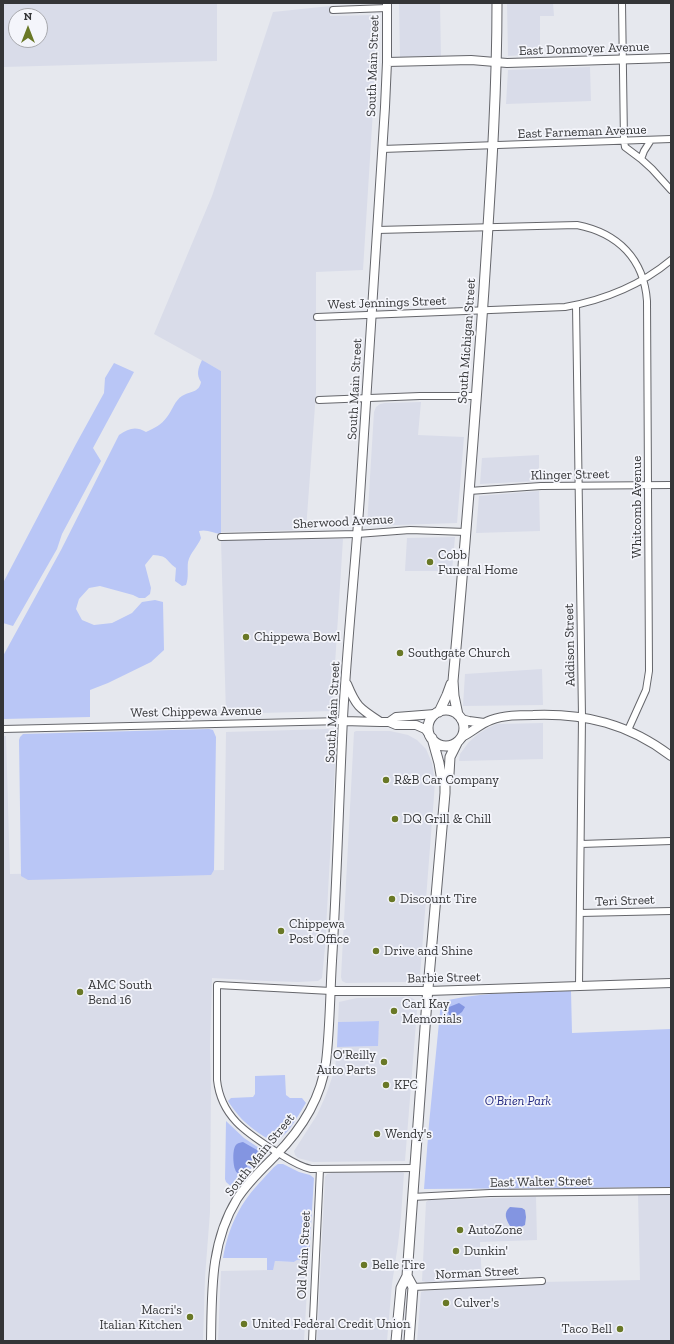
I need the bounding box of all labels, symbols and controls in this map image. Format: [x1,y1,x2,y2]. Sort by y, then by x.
north arrow [8,8,48,48]
text: N [24,10,32,23]
street label: South Main Street [363,15,383,117]
street label: East Donmoyer Avenue [518,39,650,59]
street label: East Farneman Avenue [517,122,647,142]
street label: South Michigan Street [455,278,479,404]
street label: West Jennings Street [327,293,447,313]
street label: South Main Street [345,338,365,440]
street label: Whitcomb Avenue [629,456,645,558]
street label: Klinger Street [530,467,610,483]
street label: Sherwood Avenue [293,512,393,532]
place label: Cobb Funeral Home [438,547,518,578]
marker: Cobb Funeral Home [425,557,435,567]
street label: Addison Street [561,603,579,687]
place label: Chippewa Bowl [254,629,340,645]
marker: Chippewa Bowl [241,632,251,642]
place label: Southgate Church [408,645,510,661]
marker: Southgate Church [395,648,405,658]
street label: South Main Street [323,661,343,763]
street label: West Chippewa Avenue [130,703,262,721]
place label: R&B Car Company [394,772,499,788]
marker: R&B Car Company [381,775,391,785]
place label: DQ Grill & Chill [403,811,491,827]
marker: DQ Grill & Chill [390,814,400,824]
place label: Discount Tire [400,891,477,907]
street label: Teri Street [595,892,655,910]
marker: Discount Tire [387,894,397,904]
place label: Chippewa Post Office [289,916,349,947]
marker: Chippewa Post Office [276,926,286,936]
place label: Drive and Shine [384,943,473,959]
marker: Drive and Shine [371,946,381,956]
street label: Barbie Street [407,970,481,986]
place label: AMC South Bend 16 [88,977,152,1008]
marker: AMC South Bend 16 [75,987,85,997]
place label: Carl Kay Memorials [402,996,462,1027]
marker: Carl Kay Memorials [389,1006,399,1016]
place label: O'Reilly Auto Parts [316,1047,376,1078]
marker: O'Reilly Auto Parts [379,1057,389,1067]
place label: KFC [394,1077,418,1093]
marker: KFC [381,1080,391,1090]
park label: O'Brien Park [485,1093,551,1109]
street label: South Main Street [222,1111,298,1199]
place label: Wendy's [385,1126,432,1142]
marker: Wendy's [372,1129,382,1139]
street label: East Walter Street [490,1173,592,1191]
street label: Old Main Street [294,1210,314,1300]
place label: AutoZone [468,1222,522,1238]
marker: AutoZone [455,1225,465,1235]
place label: Dunkin' [464,1243,508,1259]
marker: Dunkin' [451,1246,461,1256]
place label: Belle Tire [372,1257,425,1273]
marker: Belle Tire [359,1260,369,1270]
street label: Norman Street [435,1263,519,1283]
place label: Culver's [454,1295,499,1311]
marker: Culver's [441,1298,451,1308]
place label: Macri's Italian Kitchen [99,1302,182,1333]
marker: Macri's Italian Kitchen [185,1312,195,1322]
place label: United Federal Credit Union [252,1316,410,1332]
marker: United Federal Credit Union [239,1319,249,1329]
place label: Taco Bell [562,1321,612,1337]
marker: Taco Bell [615,1324,625,1334]

